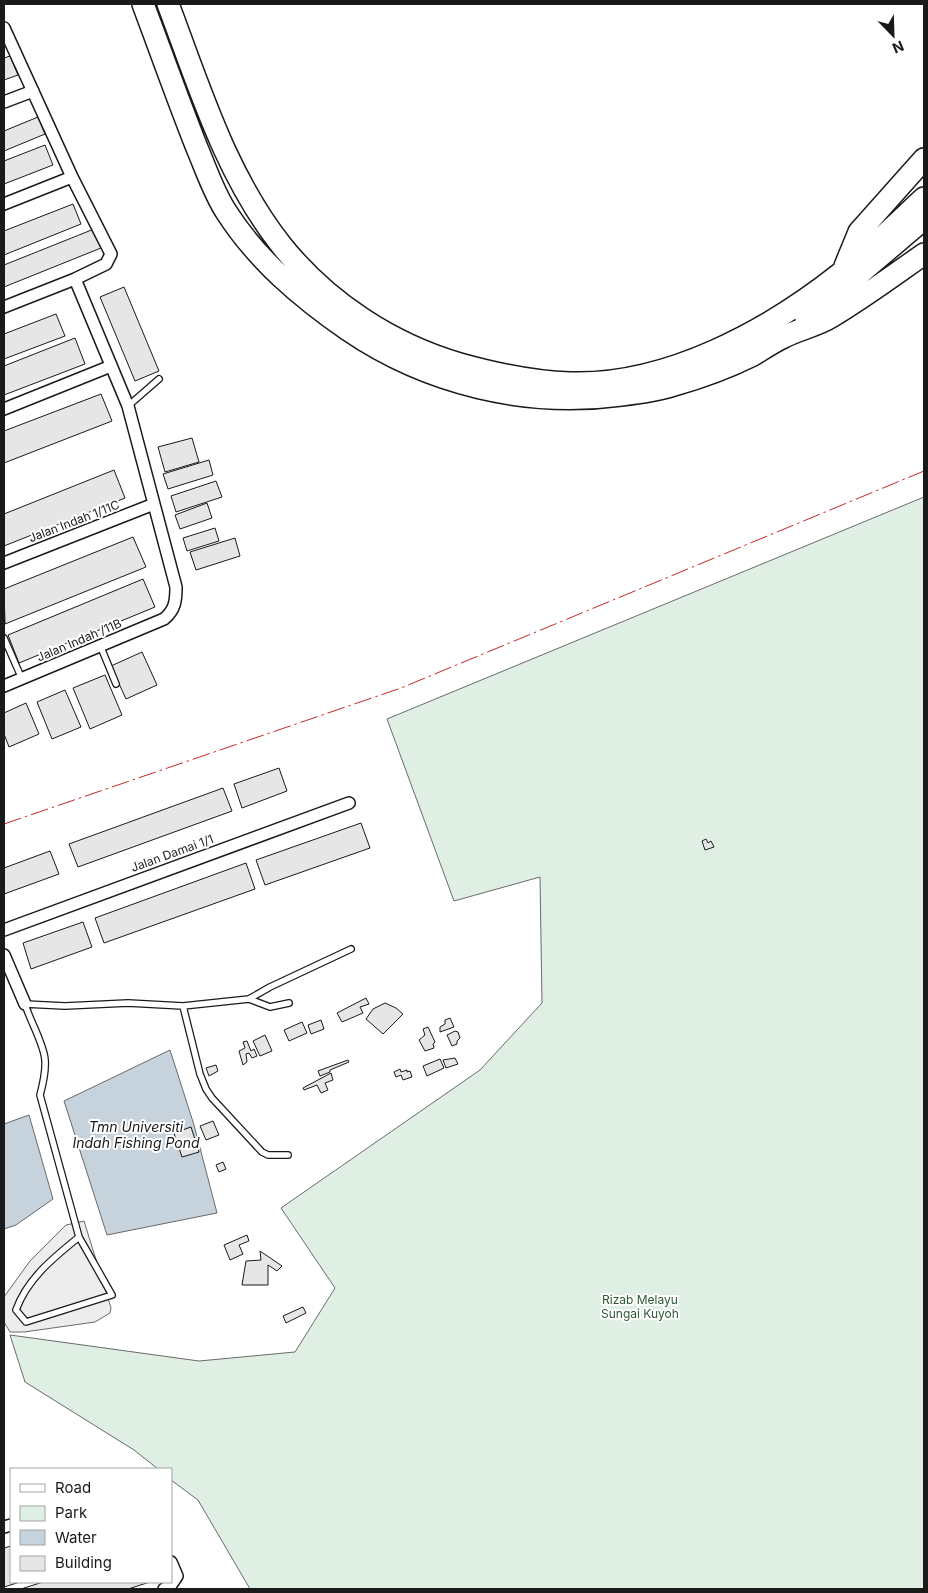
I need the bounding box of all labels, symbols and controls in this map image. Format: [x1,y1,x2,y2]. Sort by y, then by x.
north arrow [868,10,918,60]
text: N [890,38,907,57]
street label: Jalan Indah 1/11C [26,497,122,545]
street label: Jalan Indah /11B [34,615,124,665]
street label: Jalan Damai 1/1 [129,831,215,875]
water label: Tmn Universiti Indah Fishing Pond [72,1118,200,1151]
park label: Rizab Melayu Sungai Kuyoh [601,1292,679,1321]
legend [10,1468,172,1583]
text: Road [55,1478,91,1497]
text: Park [55,1503,88,1522]
text: Water [55,1528,97,1547]
text: Building [55,1553,112,1572]

